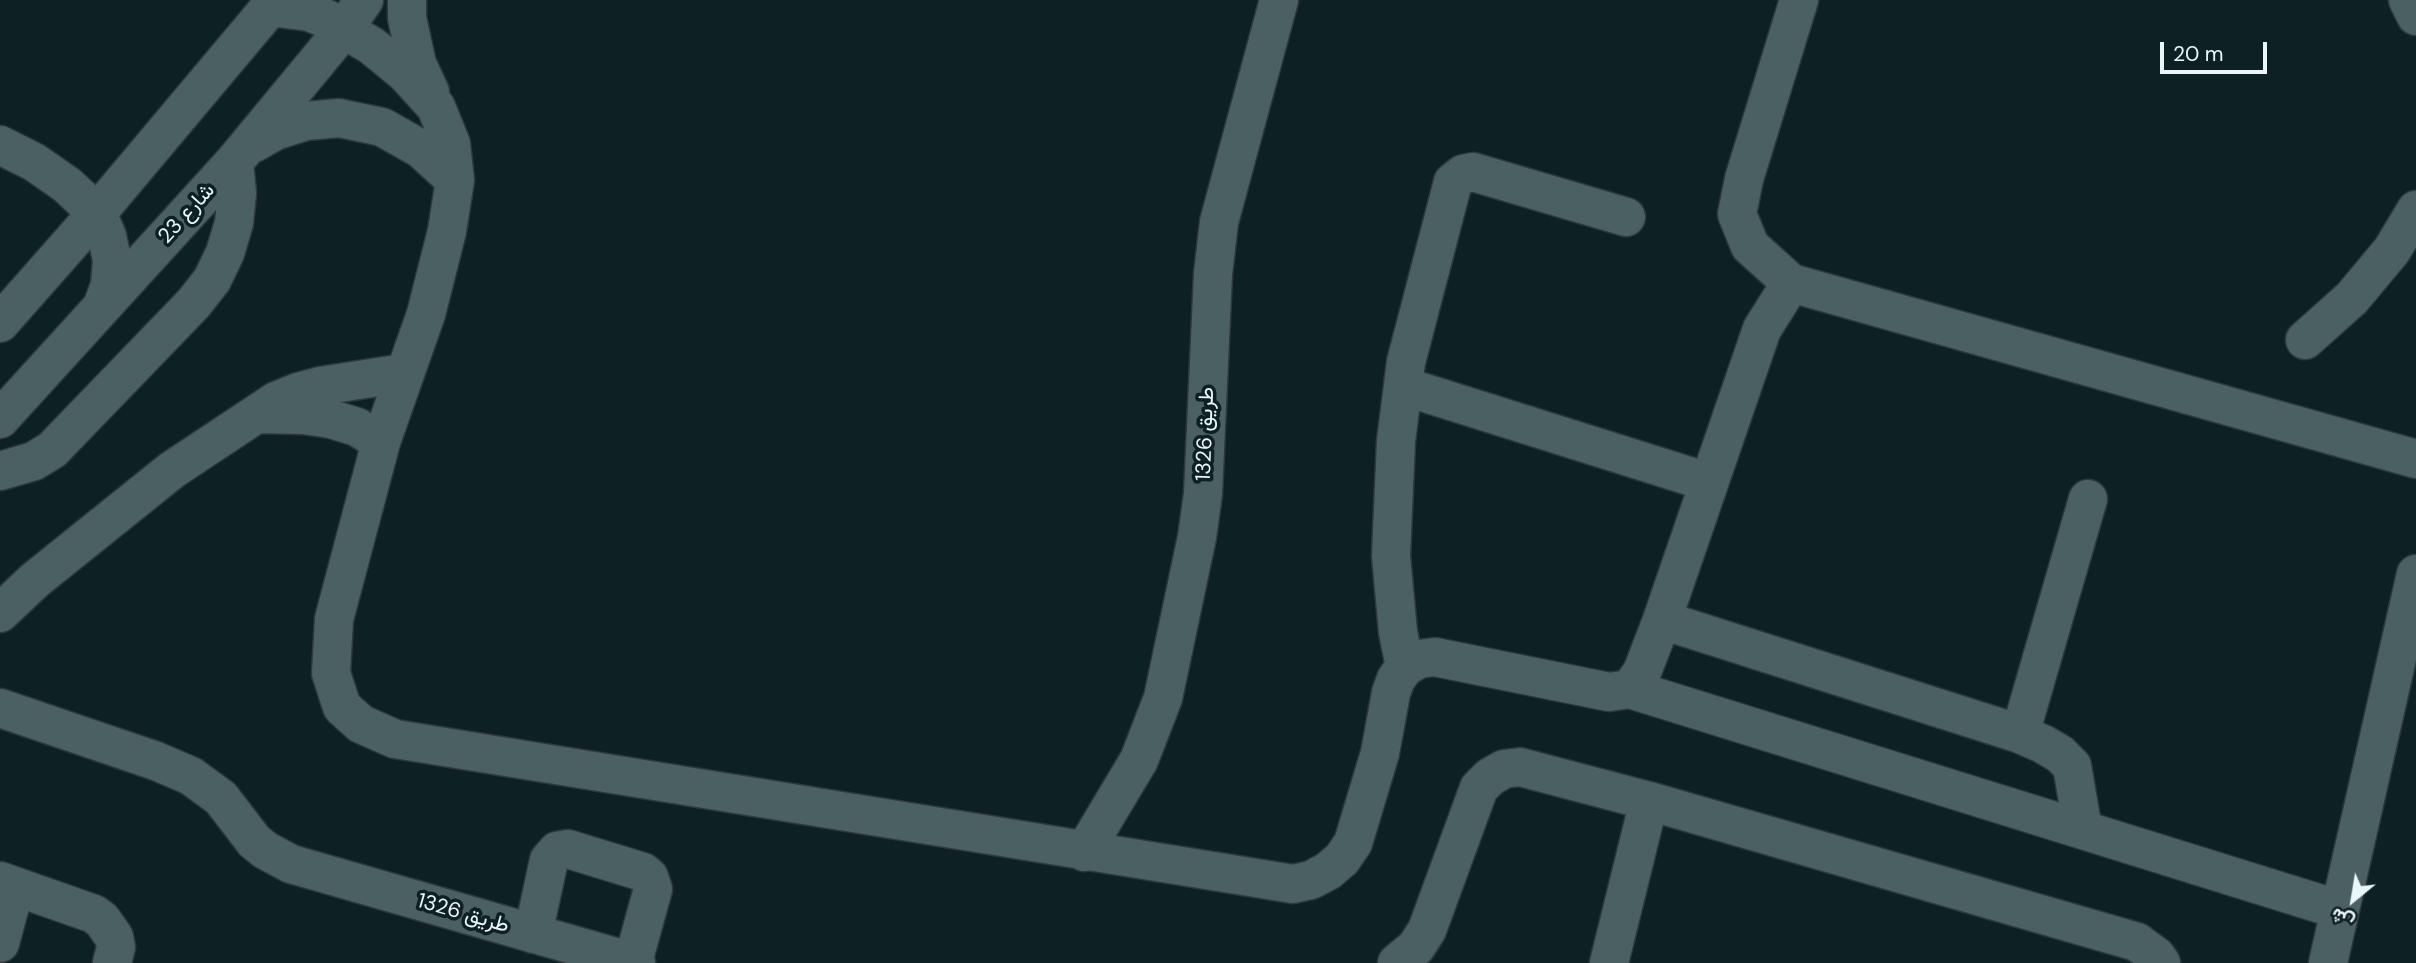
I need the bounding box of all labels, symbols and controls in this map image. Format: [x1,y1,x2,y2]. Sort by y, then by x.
scale bar [2164,28,2271,72]
text: 20 m [2173,40,2224,68]
street label: شارع 23 [153,179,221,249]
street label: طريق 1326 [1192,386,1220,482]
north arrow [2318,865,2388,935]
street label: طريق 1326 [414,889,512,939]
text: ش [2326,902,2358,935]

